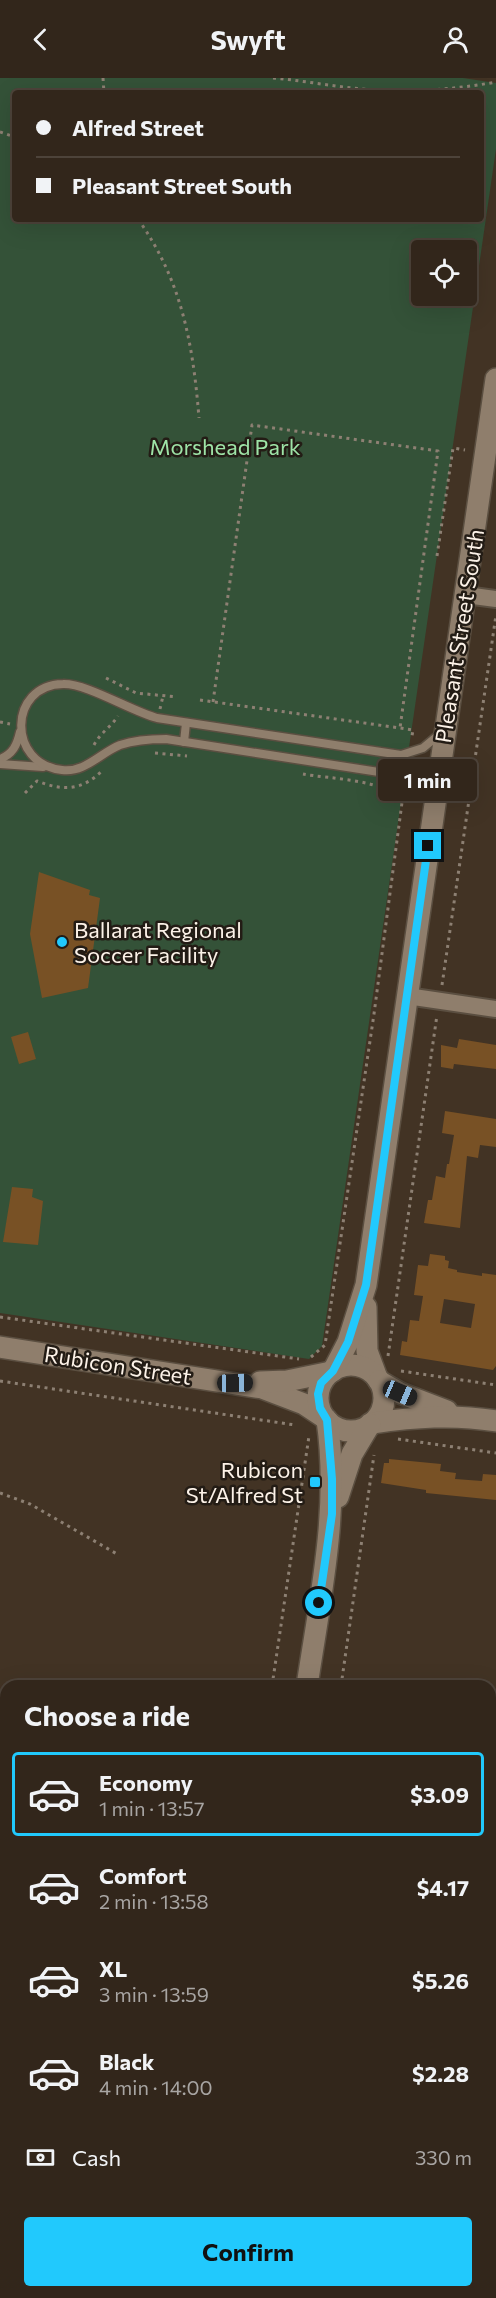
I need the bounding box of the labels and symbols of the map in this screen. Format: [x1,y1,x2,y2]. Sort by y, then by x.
park label: Morshead Park [149,433,301,460]
street label: Pleasant Street South [429,527,489,745]
callout: 1 min [378,759,478,801]
route end [414,832,441,859]
place label: Ballarat Regional Soccer Facility [74,916,242,968]
marker: Ballarat Regional Soccer Facility [55,935,69,949]
street label: Rubicon Street [42,1340,194,1390]
car [217,1374,253,1392]
car [380,1378,420,1408]
place label: Rubicon St/Alfred St [186,1456,303,1508]
marker: Rubicon St/Alfred St [308,1475,322,1489]
route start [305,1589,332,1616]

